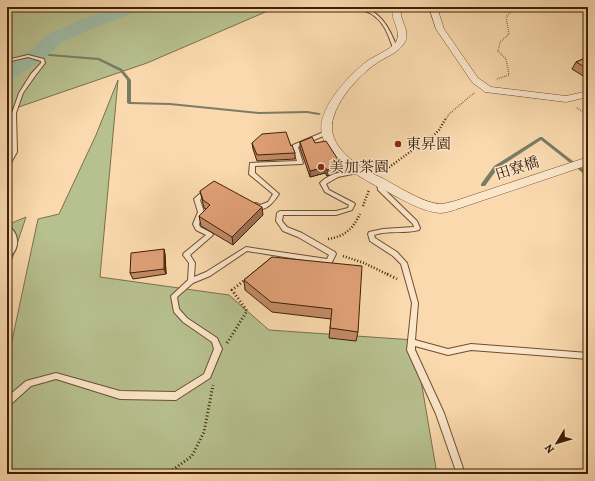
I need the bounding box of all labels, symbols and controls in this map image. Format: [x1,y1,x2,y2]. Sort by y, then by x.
place label: 東昇園 [406,134,451,154]
marker: 東昇園 [393,139,403,149]
street label: 田寮橋 [493,152,541,184]
place label: 美加茶園 [329,157,389,177]
marker: 美加茶園 [316,162,326,172]
north arrow [537,423,577,463]
text: N [541,441,558,457]

